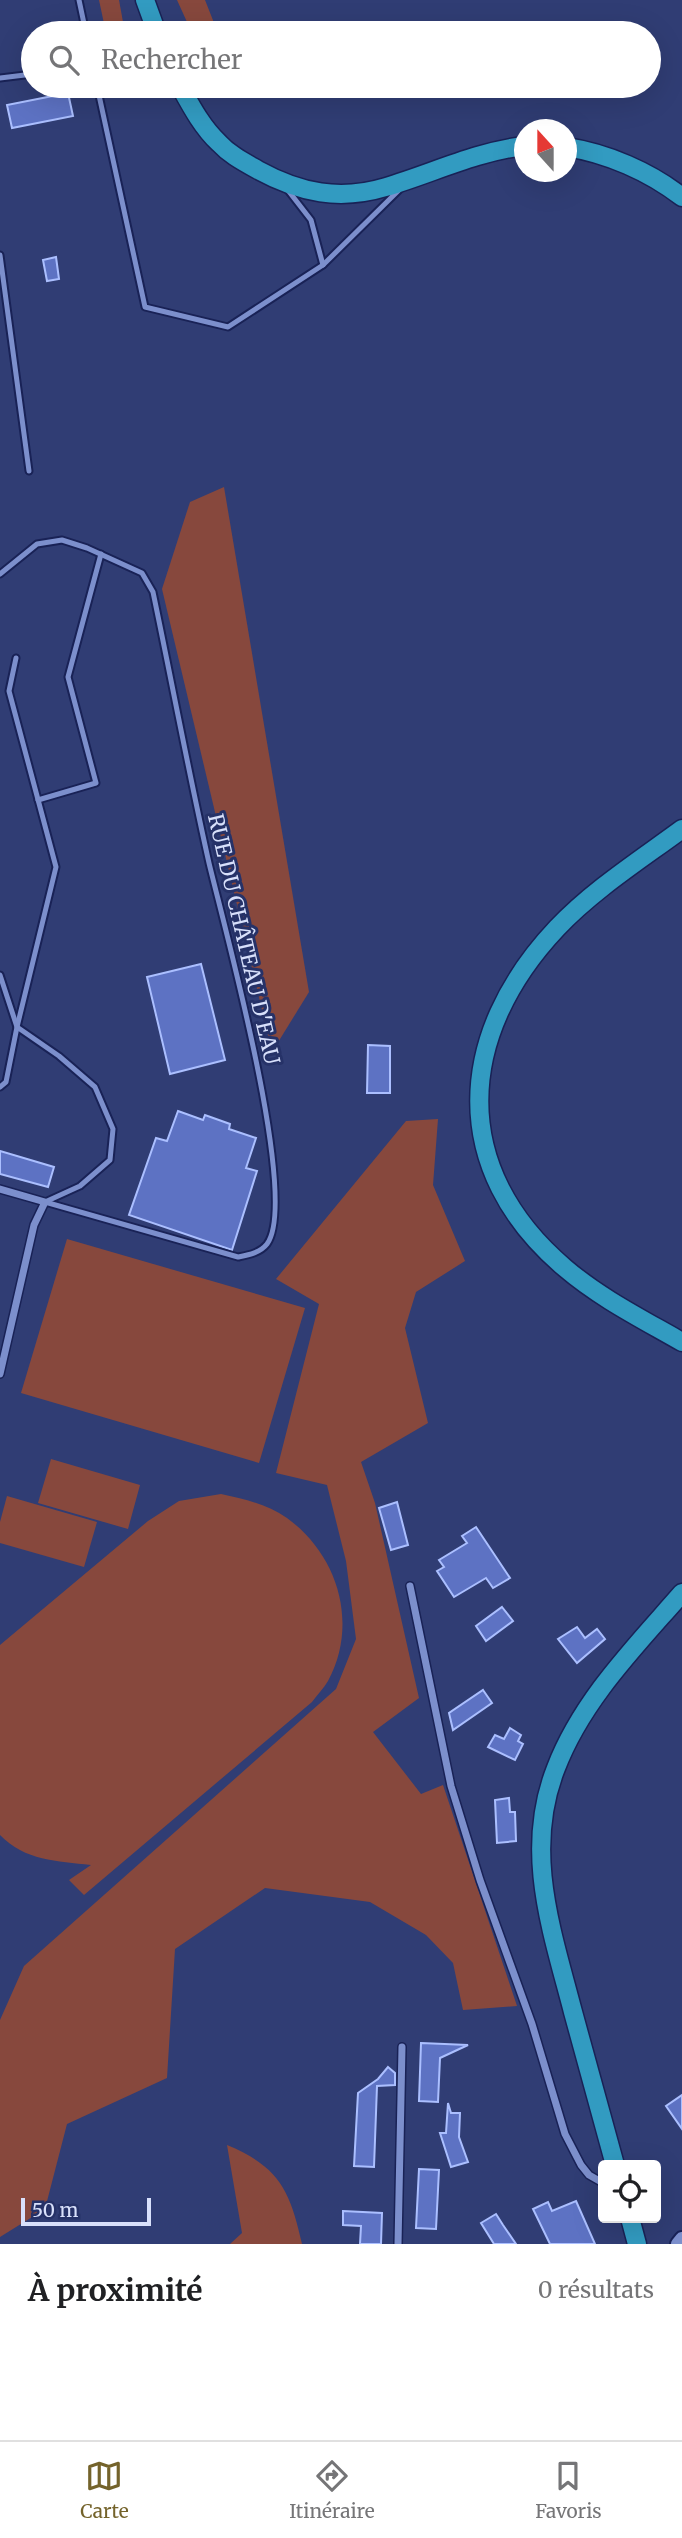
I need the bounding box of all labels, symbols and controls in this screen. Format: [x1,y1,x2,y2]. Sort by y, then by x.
search box [21,21,661,98]
icon: search [45,41,83,79]
text: Rechercher [101,43,243,76]
north arrow [514,119,577,182]
street label: RUE DU CHÂTEAU D'EAU [202,811,286,1067]
map controls [598,2160,661,2223]
button: locate [598,2160,661,2223]
scale bar [21,2195,150,2227]
text: 50 m [32,2198,78,2222]
text: À proximité [28,2271,203,2309]
text: 0 résultats [538,2275,654,2304]
tab: Carte [80,2457,129,2523]
tab: Itinéraire [289,2457,375,2523]
tab: Favoris [535,2457,602,2523]

